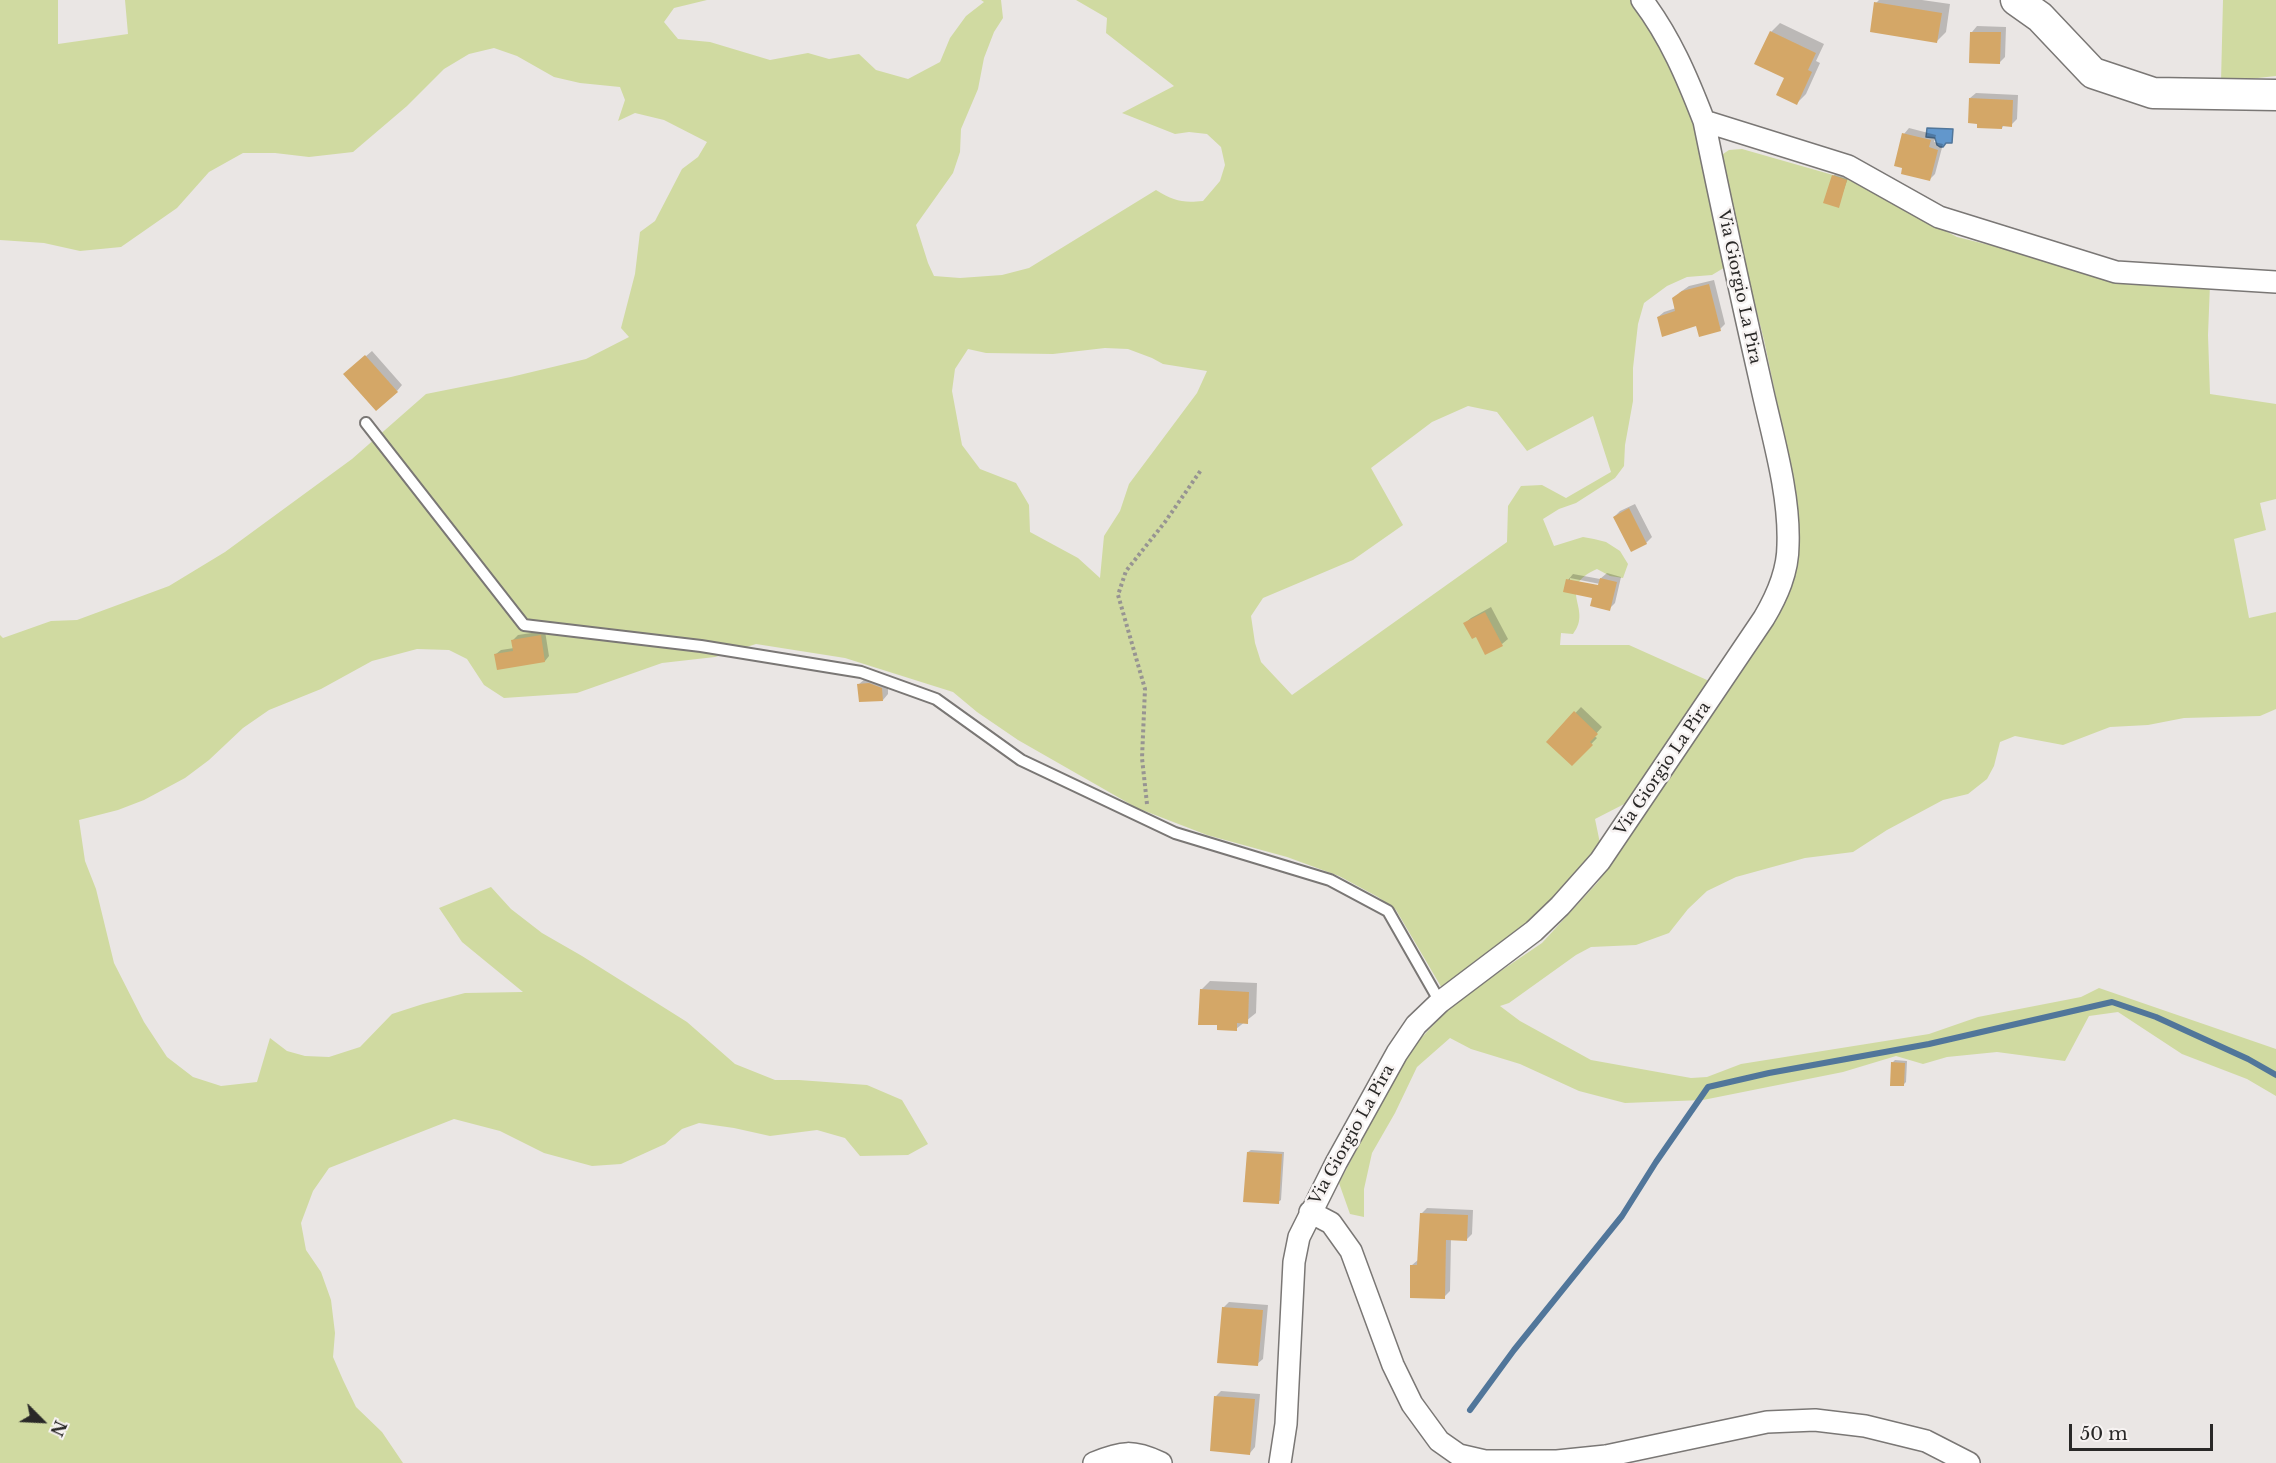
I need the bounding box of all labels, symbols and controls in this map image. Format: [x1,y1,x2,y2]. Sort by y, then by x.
street label: Via Giorgio La Pira [1713,208,1765,366]
street label: Via Giorgio La Pira [1611,699,1715,839]
street label: Via Giorgio La Pira [1306,1062,1398,1208]
north arrow [12,1391,72,1451]
scale bar [2072,1412,2216,1450]
text: N [46,1417,71,1439]
text: 50 m [2080,1423,2128,1445]

